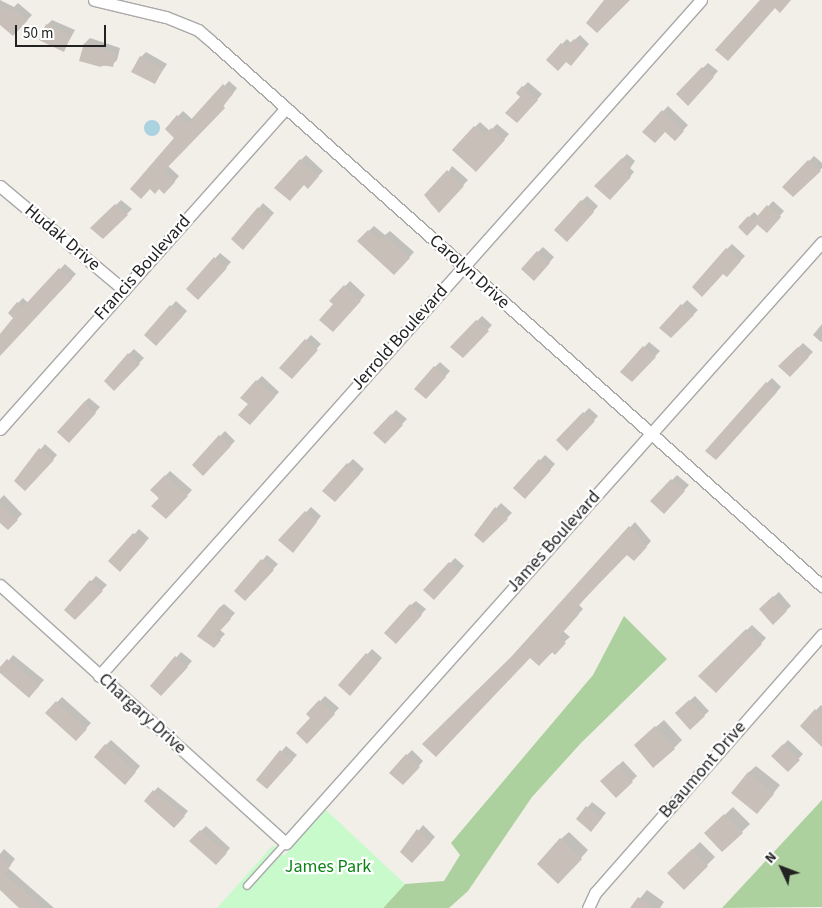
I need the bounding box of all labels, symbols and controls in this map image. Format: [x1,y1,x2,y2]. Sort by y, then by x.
scale bar [18,15,109,47]
text: 50 m [23,23,53,44]
street label: Hudak Drive [20,200,104,276]
street label: Francis Boulevard [90,211,196,325]
street label: Carolyn Drive [424,230,514,314]
street label: Jerrold Boulevard [347,281,453,395]
street label: James Boulevard [503,487,605,597]
street label: Chargary Drive [94,669,190,759]
street label: Beaumont Drive [655,717,751,823]
north arrow [757,843,807,893]
text: N [761,848,782,868]
park label: James Park [285,856,371,878]

